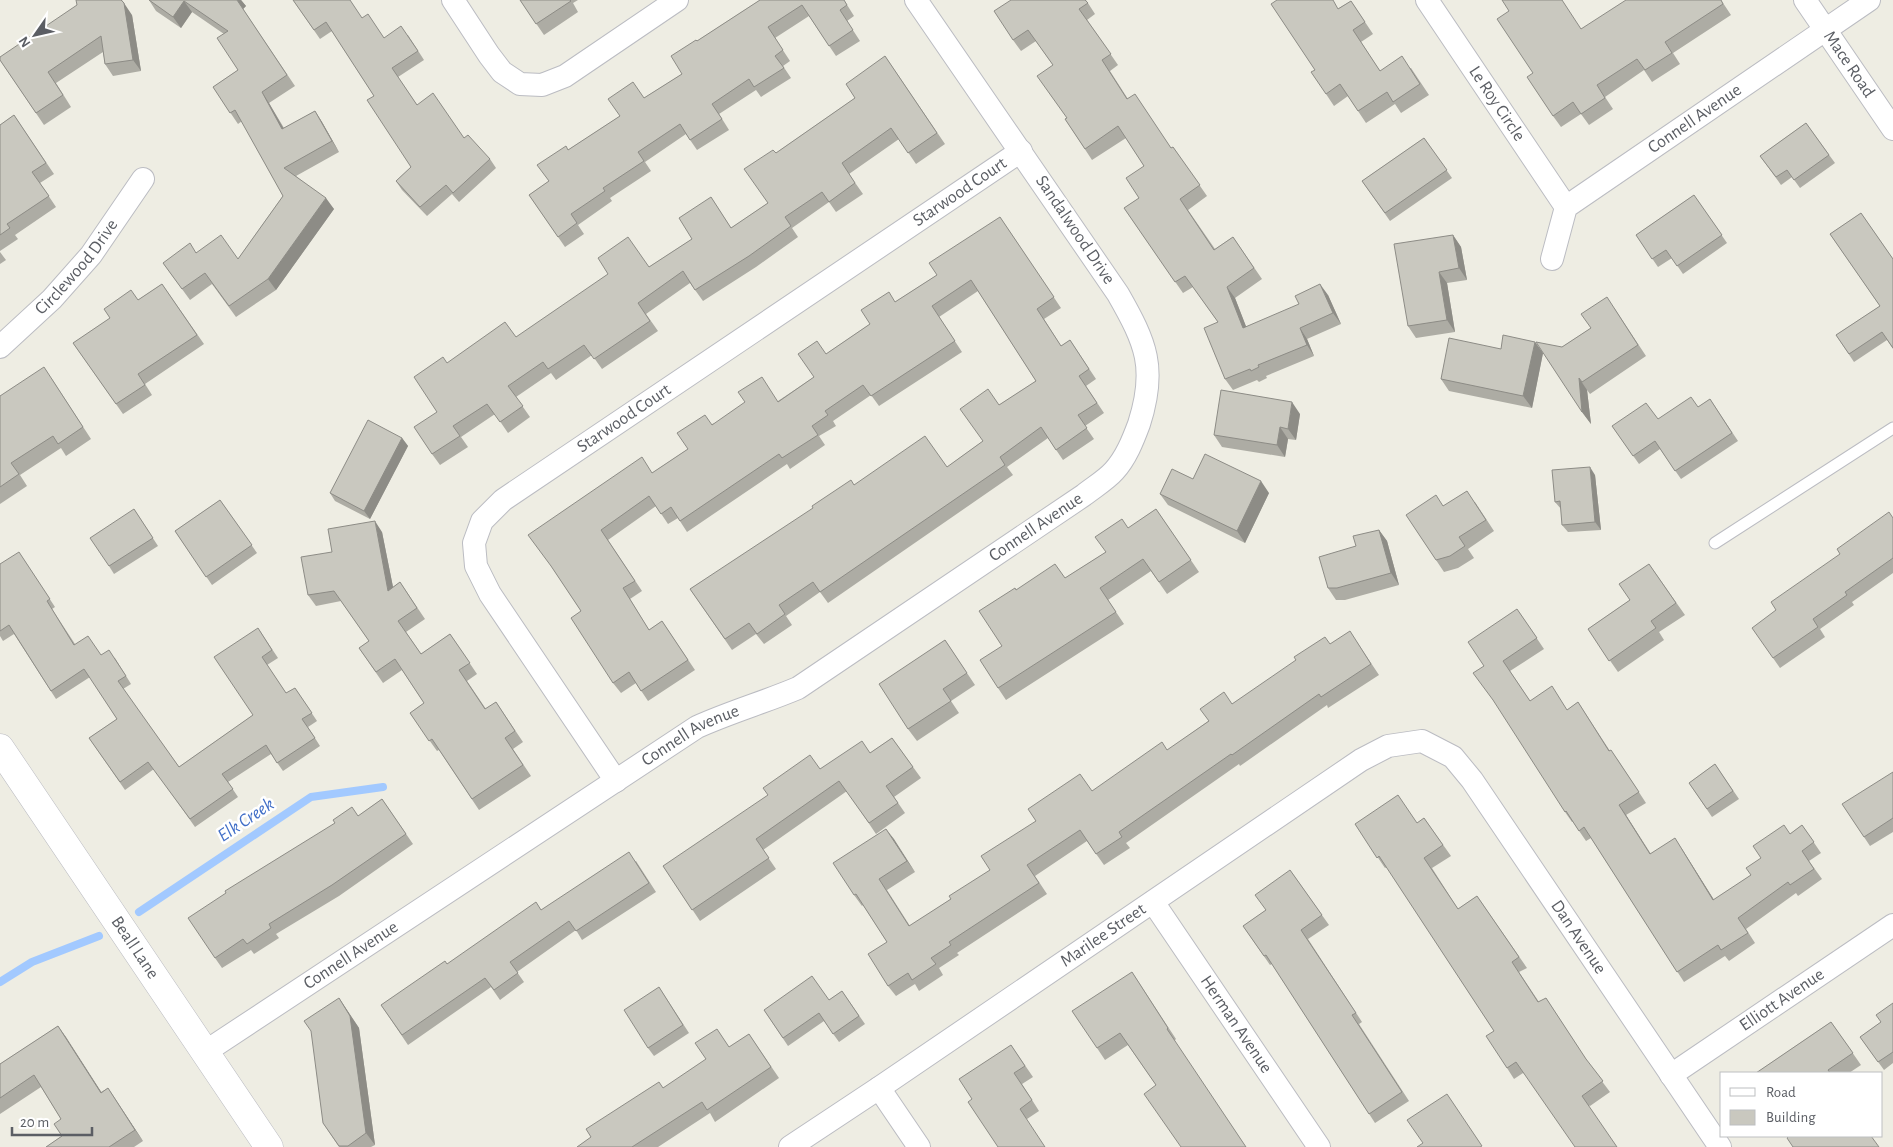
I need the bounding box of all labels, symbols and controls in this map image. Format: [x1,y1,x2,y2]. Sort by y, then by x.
north arrow [10,10,60,60]
street label: Mace Road [1820,28,1878,101]
text: N [17,34,34,50]
street label: Le Roy Circle [1465,63,1528,145]
street label: Connell Avenue [1645,81,1745,157]
street label: Starwood Court [910,154,1010,230]
street label: Sandalwood Drive [1032,172,1118,288]
street label: Circlewood Drive [32,216,121,319]
street label: Starwood Court [574,380,674,456]
street label: Connell Avenue [986,490,1086,565]
street label: Connell Avenue [639,702,742,770]
water label: Elk Creek [214,794,278,846]
street label: Dan Avenue [1547,897,1609,977]
street label: Marilee Street [1057,900,1149,971]
street label: Beall Lane [107,913,162,982]
street label: Connell Avenue [301,918,401,993]
street label: Elliott Avenue [1736,965,1828,1035]
street label: Herman Avenue [1197,973,1275,1077]
legend [1720,1072,1883,1137]
text: Road [1766,1085,1796,1100]
scale bar [12,1104,92,1136]
text: Building [1766,1110,1816,1125]
text: 20 m [20,1115,49,1130]

